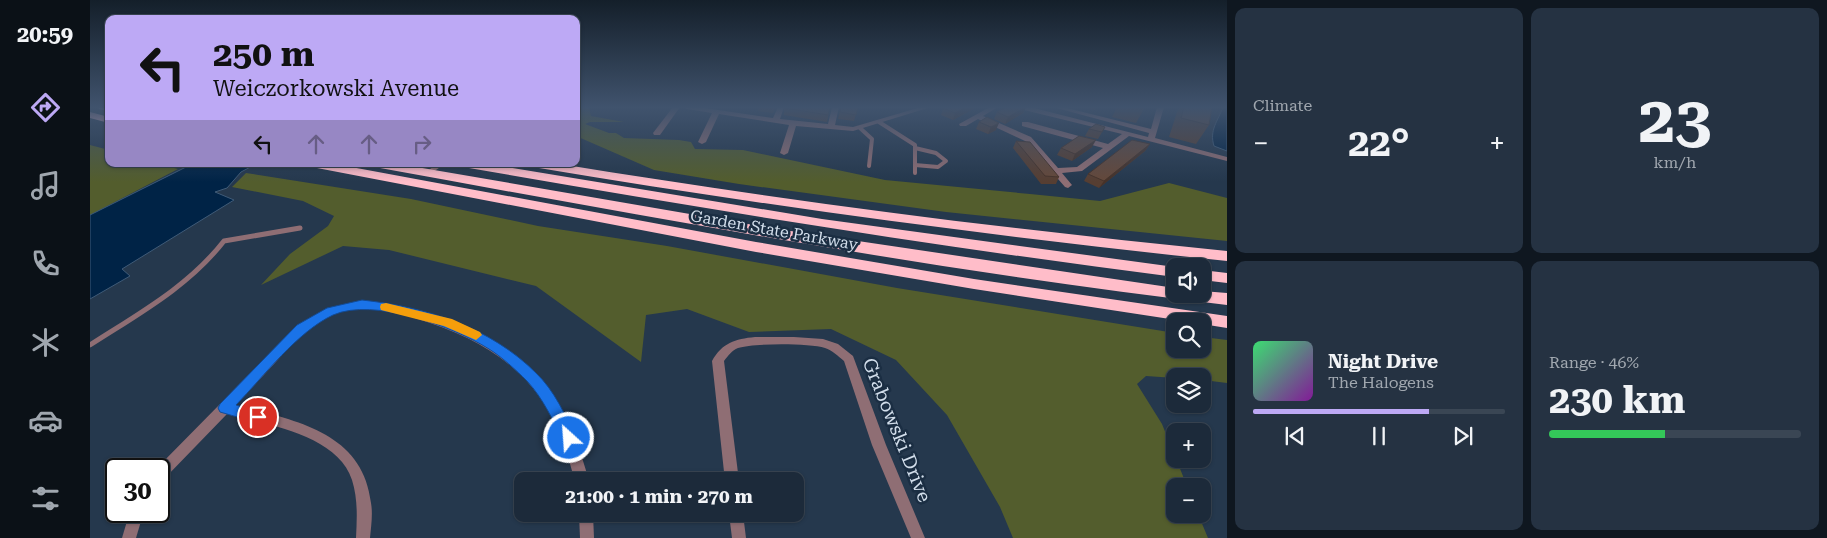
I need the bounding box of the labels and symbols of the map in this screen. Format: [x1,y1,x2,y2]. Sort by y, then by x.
street label: Garden State Parkway [689,206,860,254]
street label: Grabowski Drive [858,355,936,505]
pin [237,396,279,438]
position arrow [542,411,594,463]
speed limit sign: 30 [105,458,170,523]

